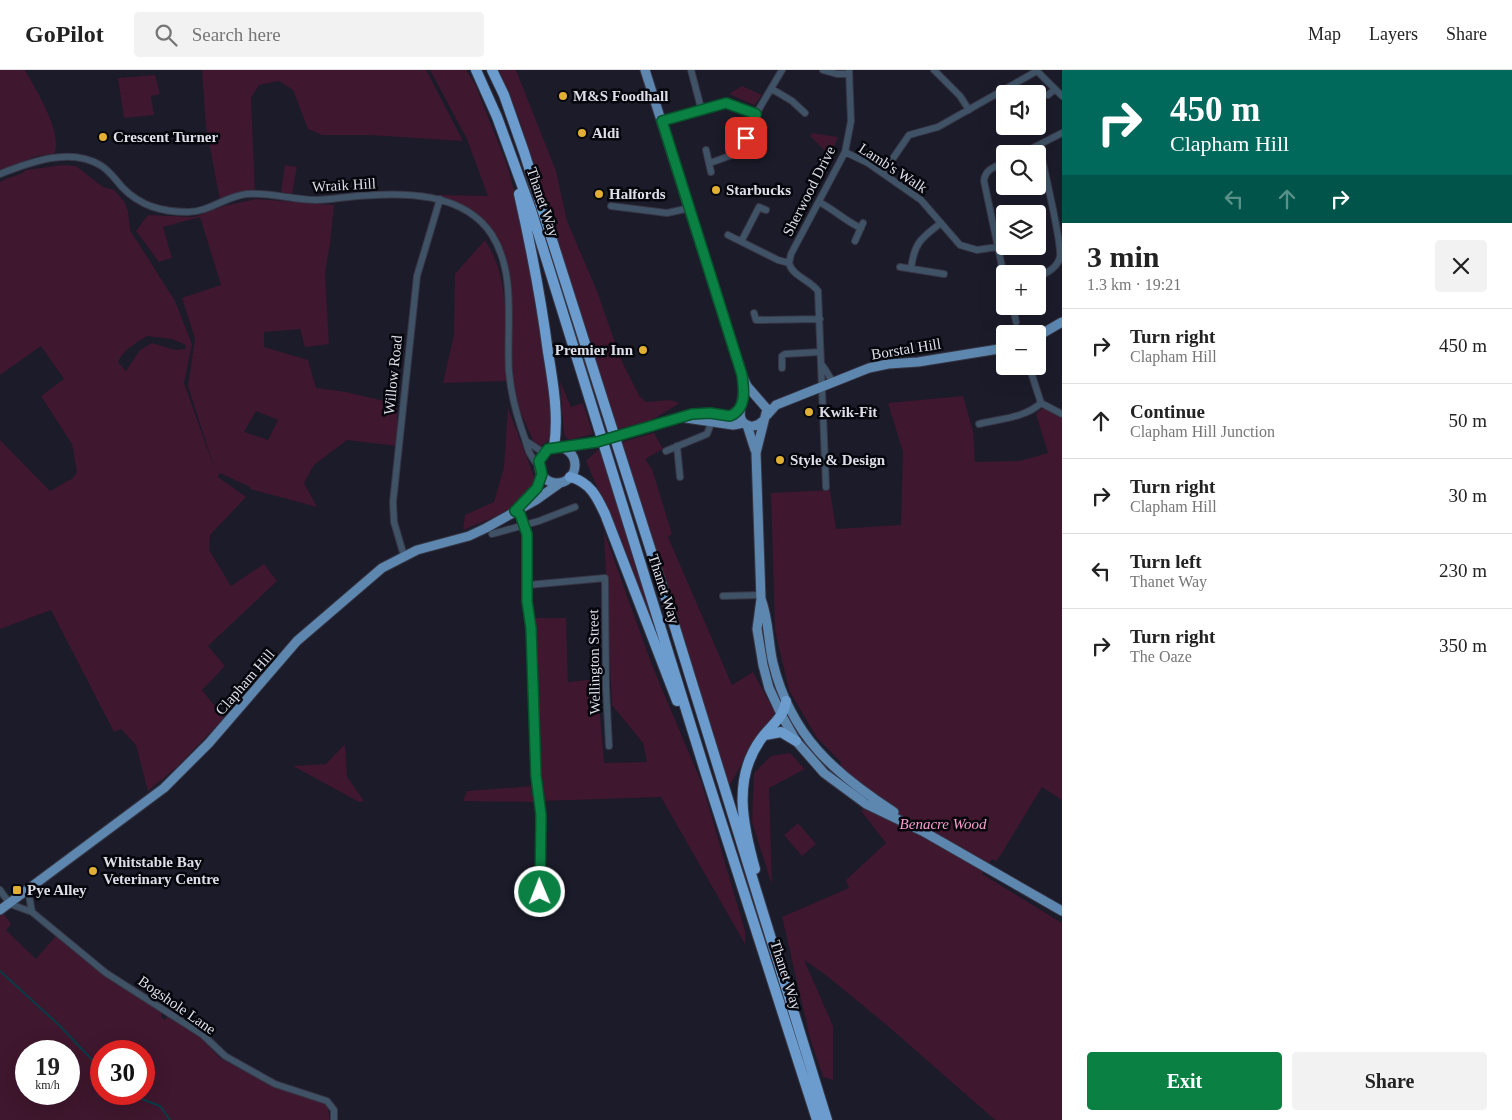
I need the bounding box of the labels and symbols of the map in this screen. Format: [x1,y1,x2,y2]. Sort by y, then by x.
place label: M&S Foodhall [573,88,668,104]
marker: M&S Foodhall [557,90,569,102]
pin [725,117,767,159]
place label: Aldi [592,125,620,141]
marker: Aldi [576,127,588,139]
place label: Crescent Turner [113,129,218,145]
marker: Crescent Turner [97,131,109,143]
street label: Lamb's Walk [856,140,931,196]
street label: Sherwood Drive [779,143,839,239]
street label: Thanet Way [524,165,562,239]
street label: Wraik Hill [312,175,376,195]
place label: Starbucks [726,182,791,198]
marker: Starbucks [710,184,722,196]
place label: Halfords [609,186,666,202]
marker: Halfords [593,188,605,200]
street label: Willow Road [381,334,405,416]
street label: Borstal Hill [870,336,942,362]
place label: Premier Inn [555,342,634,358]
marker: Premier Inn [637,344,649,356]
place label: Kwik-Fit [819,404,877,420]
marker: Kwik-Fit [803,406,815,418]
place label: Style & Design [790,452,886,468]
marker: Style & Design [774,454,786,466]
street label: Thanet Way [645,552,683,626]
street label: Wellington Street [585,609,603,715]
street label: Clapham Hill [212,646,278,718]
park label: Benacre Wood [900,816,987,832]
place label: Whitstable Bay Veterinary Centre [103,854,220,887]
marker: Whitstable Bay Veterinary Centre [87,865,99,877]
position arrow [513,865,565,917]
place label: Pye Alley [27,882,87,898]
marker: Pye Alley [11,884,23,896]
street label: Thanet Way [767,938,805,1012]
street label: Bogshole Lane [135,973,219,1038]
speed limit sign: 30 [90,1040,155,1105]

